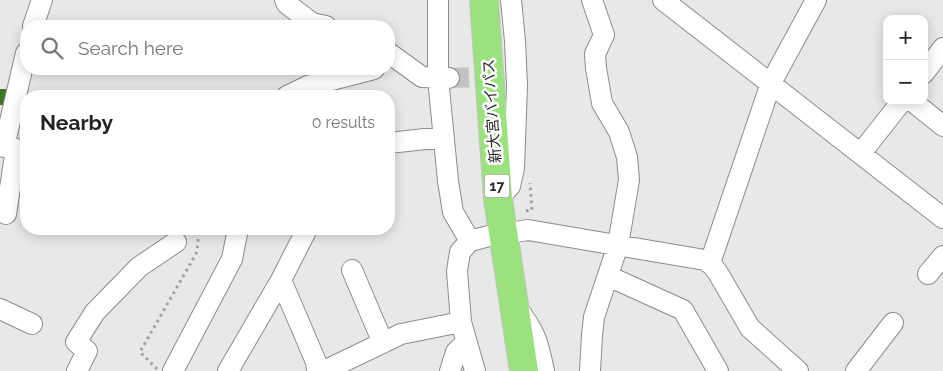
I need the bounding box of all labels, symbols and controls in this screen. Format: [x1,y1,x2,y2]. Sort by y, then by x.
map controls [883,15,928,105]
button: + [883,15,928,60]
search box [20,20,395,75]
icon: search [38,34,66,62]
text: Search here [78,37,184,59]
street label: 新大宮バイパス [479,58,505,164]
button: − [883,60,928,105]
text: Nearby [40,110,113,135]
text: 0 results [312,113,375,132]
road number: 17 [484,175,510,198]

